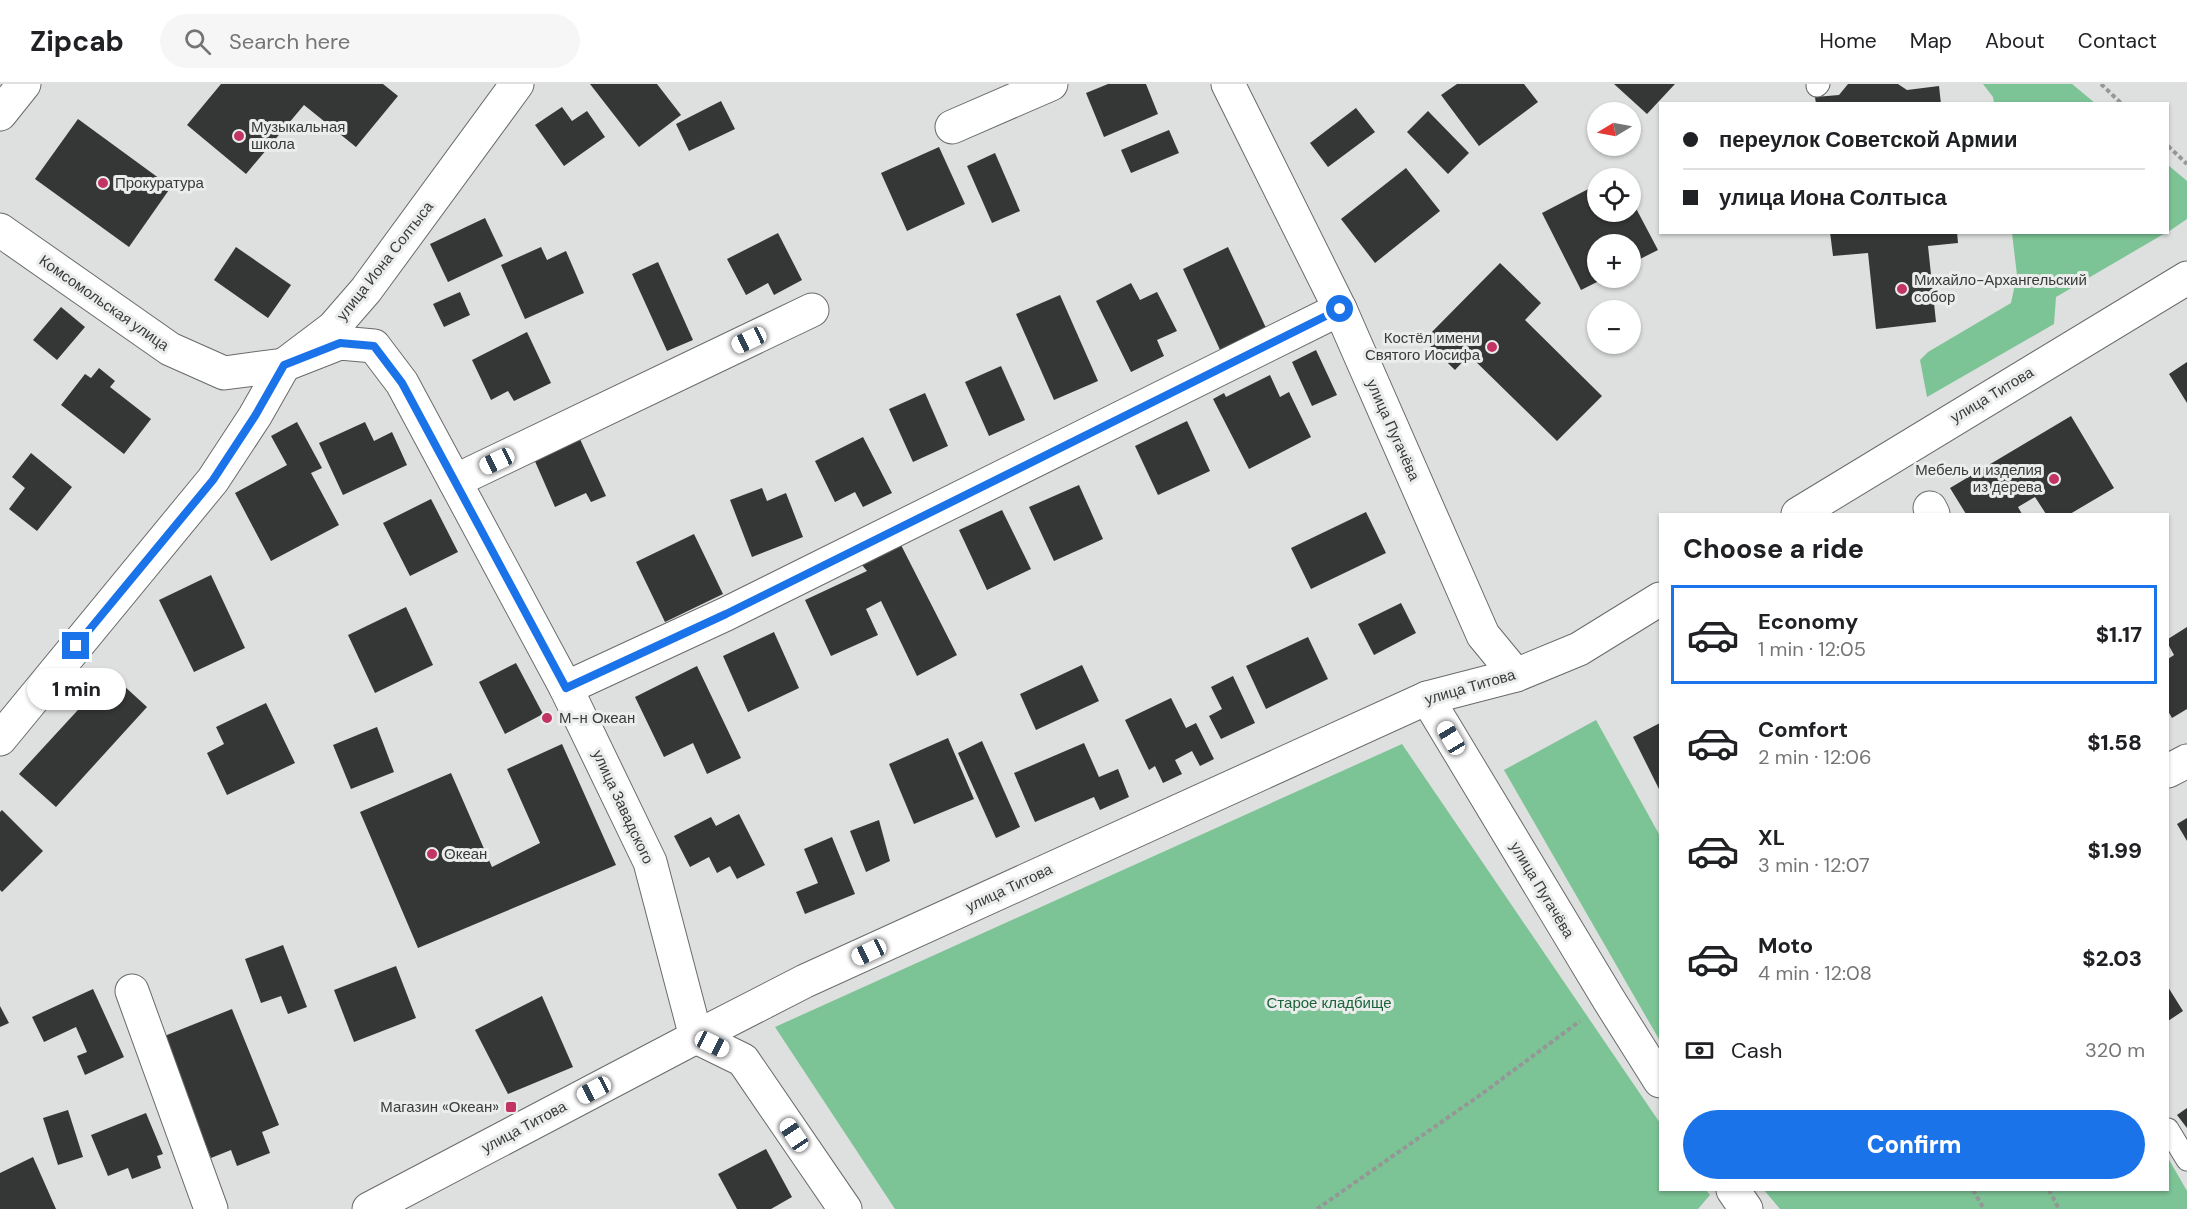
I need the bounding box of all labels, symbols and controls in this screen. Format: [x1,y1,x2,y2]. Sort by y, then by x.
search box [160,14,580,68]
text: Zipcab [30,23,124,60]
icon: search [181,25,214,58]
text: Search here [229,27,350,56]
text: Home [1819,27,1877,55]
text: Map [1910,27,1952,55]
text: About [1985,27,2045,55]
text: Contact [2078,27,2157,55]
north arrow [1587,102,1641,156]
map controls [1587,102,1641,354]
place label: Музыкальная школа [251,117,345,154]
text: переулок Советской Армии [1719,125,2018,154]
marker: Музыкальная школа [232,129,246,143]
button: locate [1587,168,1641,222]
place label: Прокуратура [115,173,205,193]
marker: Прокуратура [96,176,110,190]
text: улица Иона Солтыса [1719,183,1947,212]
street label: улица Иона Солтыса [332,197,438,325]
button: + [1587,234,1641,288]
street label: Комсомольская улица [35,251,173,356]
place label: Михайло-Архангельский собор [1914,270,2087,307]
marker: Михайло-Архангельский собор [1895,282,1909,296]
route start [1326,295,1353,322]
button: − [1587,300,1641,354]
car [729,324,769,356]
place label: Костёл имени Святого Иосифа [1365,328,1481,365]
marker: Костёл имени Святого Иосифа [1485,340,1499,354]
street label: улица Титова [1947,362,2038,428]
street label: улица Пугачёва [1362,376,1425,484]
car [477,445,517,477]
place label: Мебель и изделия из дерева [1915,460,2043,497]
marker: Мебель и изделия из дерева [2047,472,2061,486]
text: Choose a ride [1683,531,1864,566]
text: Economy [1758,607,1858,636]
icon: car [1686,608,1740,662]
text: $1.17 [2096,620,2142,649]
route end [62,632,89,659]
text: 1 min · 12:05 [1758,636,1866,662]
street label: улица Титова [1422,664,1518,709]
callout: 1 min [26,667,125,709]
text: 1 min [52,676,101,702]
place label: М-н Океан [559,708,635,728]
marker: М-н Океан [540,711,554,725]
text: Comfort [1758,715,1848,744]
icon: car [1686,716,1740,770]
car [1434,718,1468,758]
text: $1.58 [2087,728,2142,757]
text: 2 min · 12:06 [1758,744,1872,770]
street label: улица Завадского [588,747,658,867]
text: XL [1758,823,1785,852]
icon: car [1686,824,1740,878]
text: $1.99 [2088,836,2142,865]
street label: улица Пугачёва [1505,838,1579,942]
place label: Океан [444,844,487,864]
marker: Океан [425,847,439,861]
text: 3 min · 12:07 [1758,852,1870,878]
street label: улица Титова [962,859,1056,917]
text: Moto [1758,931,1813,960]
icon: car [1686,932,1740,986]
car [849,936,889,968]
text: $2.03 [2082,944,2142,973]
text: 4 min · 12:08 [1758,960,1872,986]
park label: Старое кладбище [1267,993,1391,1013]
car [692,1028,732,1060]
icon: cash [1683,1034,1716,1067]
text: Cash [1731,1036,1782,1065]
text: 320 m [2085,1037,2145,1063]
car [574,1074,614,1106]
street label: улица Титова [478,1096,570,1158]
place label: Магазин «Океан» [380,1097,499,1117]
marker: Магазин «Океан» [504,1100,518,1114]
button: Confirm [1683,1110,2145,1179]
car [776,1115,812,1155]

